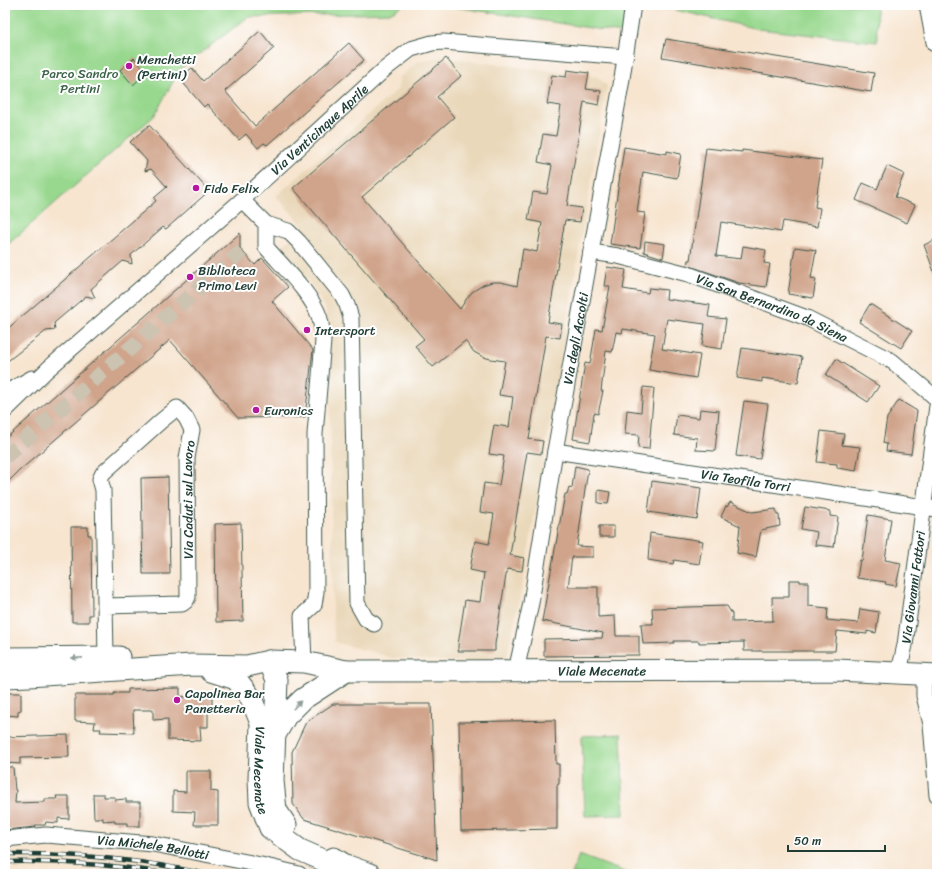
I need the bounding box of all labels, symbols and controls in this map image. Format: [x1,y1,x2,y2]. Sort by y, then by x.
place label: Menchetti (Pertini) [137,48,196,86]
marker: Menchetti (Pertini) [124,61,134,71]
park label: Parco Sandro Pertini [42,62,119,100]
street label: Via Venticinque Aprile [265,78,374,181]
place label: Fido Felix [204,177,259,200]
marker: Fido Felix [191,183,201,193]
place label: Biblioteca Primo Levi [198,259,257,297]
street label: Via San Bernardino da Siena [693,266,852,349]
marker: Biblioteca Primo Levi [185,272,195,282]
street label: Via degli Accolti [556,290,595,386]
place label: Intersport [314,319,376,342]
marker: Intersport [302,325,312,335]
place label: Euronics [264,399,314,422]
marker: Euronics [251,405,261,415]
street label: Via Caduti sul Lavoro [175,438,202,559]
street label: Via Teofila Torri [700,462,792,498]
street label: Via Giovanni Fattori [894,529,932,645]
one-way arrow [71,654,83,661]
street label: Viale Mecenate [558,659,647,682]
place label: Capolinea Bar Panetteria [185,682,265,720]
marker: Capolinea Bar Panetteria [172,695,182,705]
one-way arrow [293,700,302,710]
street label: Viale Mecenate [247,726,275,818]
scale bar [788,827,885,853]
street label: Via Michele Bellotti [96,828,211,866]
text: 50 m [794,830,821,852]

